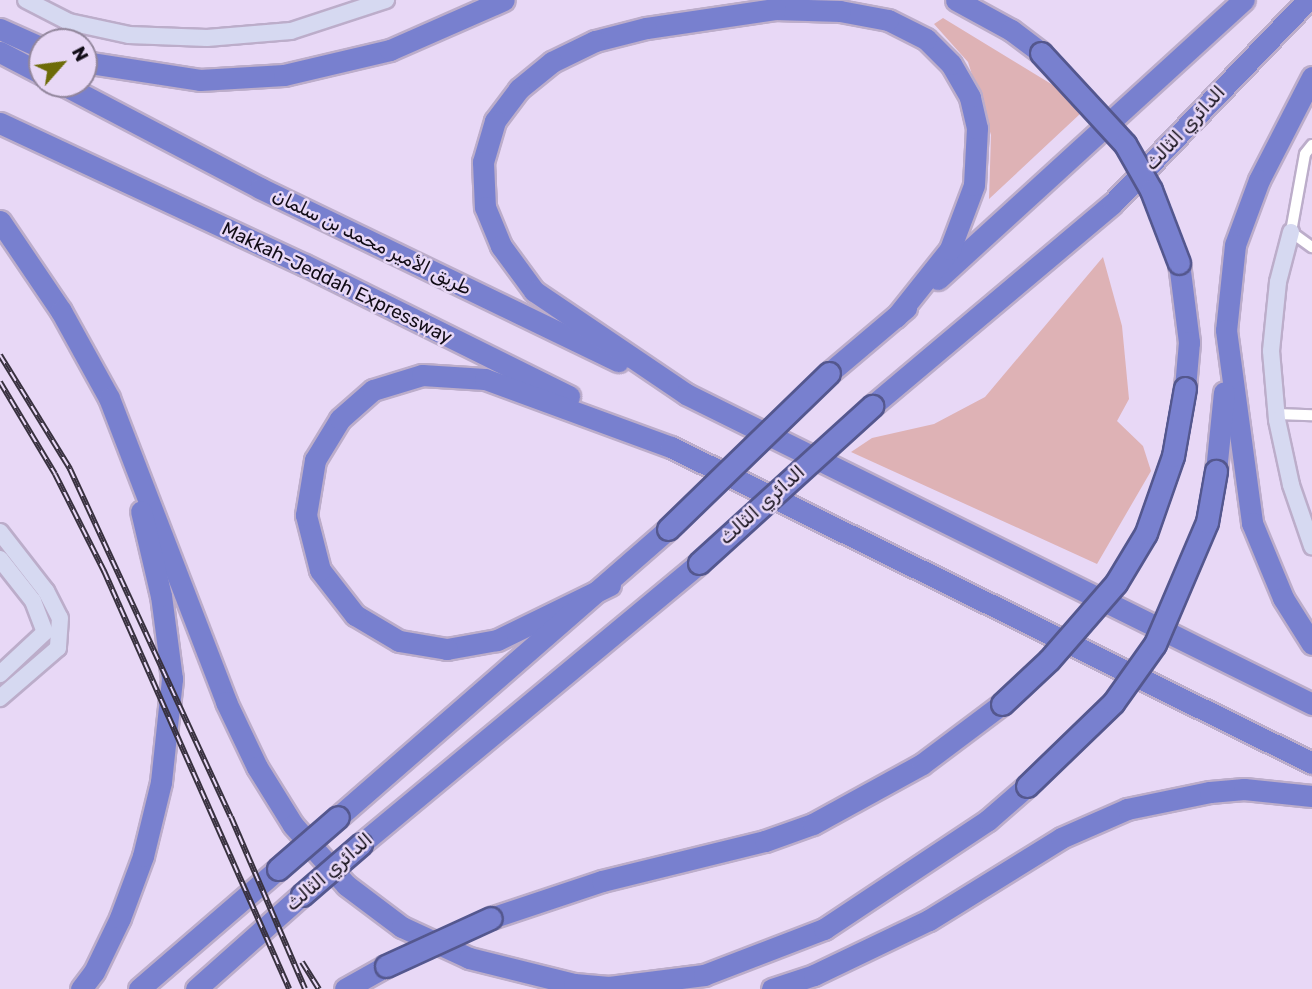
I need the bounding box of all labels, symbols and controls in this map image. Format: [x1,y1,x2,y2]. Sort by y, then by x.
north arrow [28,28,98,98]
text: N [67,42,94,65]
street label: الدائري الثالث [1140,81,1230,175]
street label: طريق الأمير محمد بن سلمان [269,184,475,300]
street label: Makkah-Jeddah Expressway [218,217,456,349]
street label: الدائري الثالث [714,461,810,549]
street label: الدائري الثالث [281,828,377,916]

